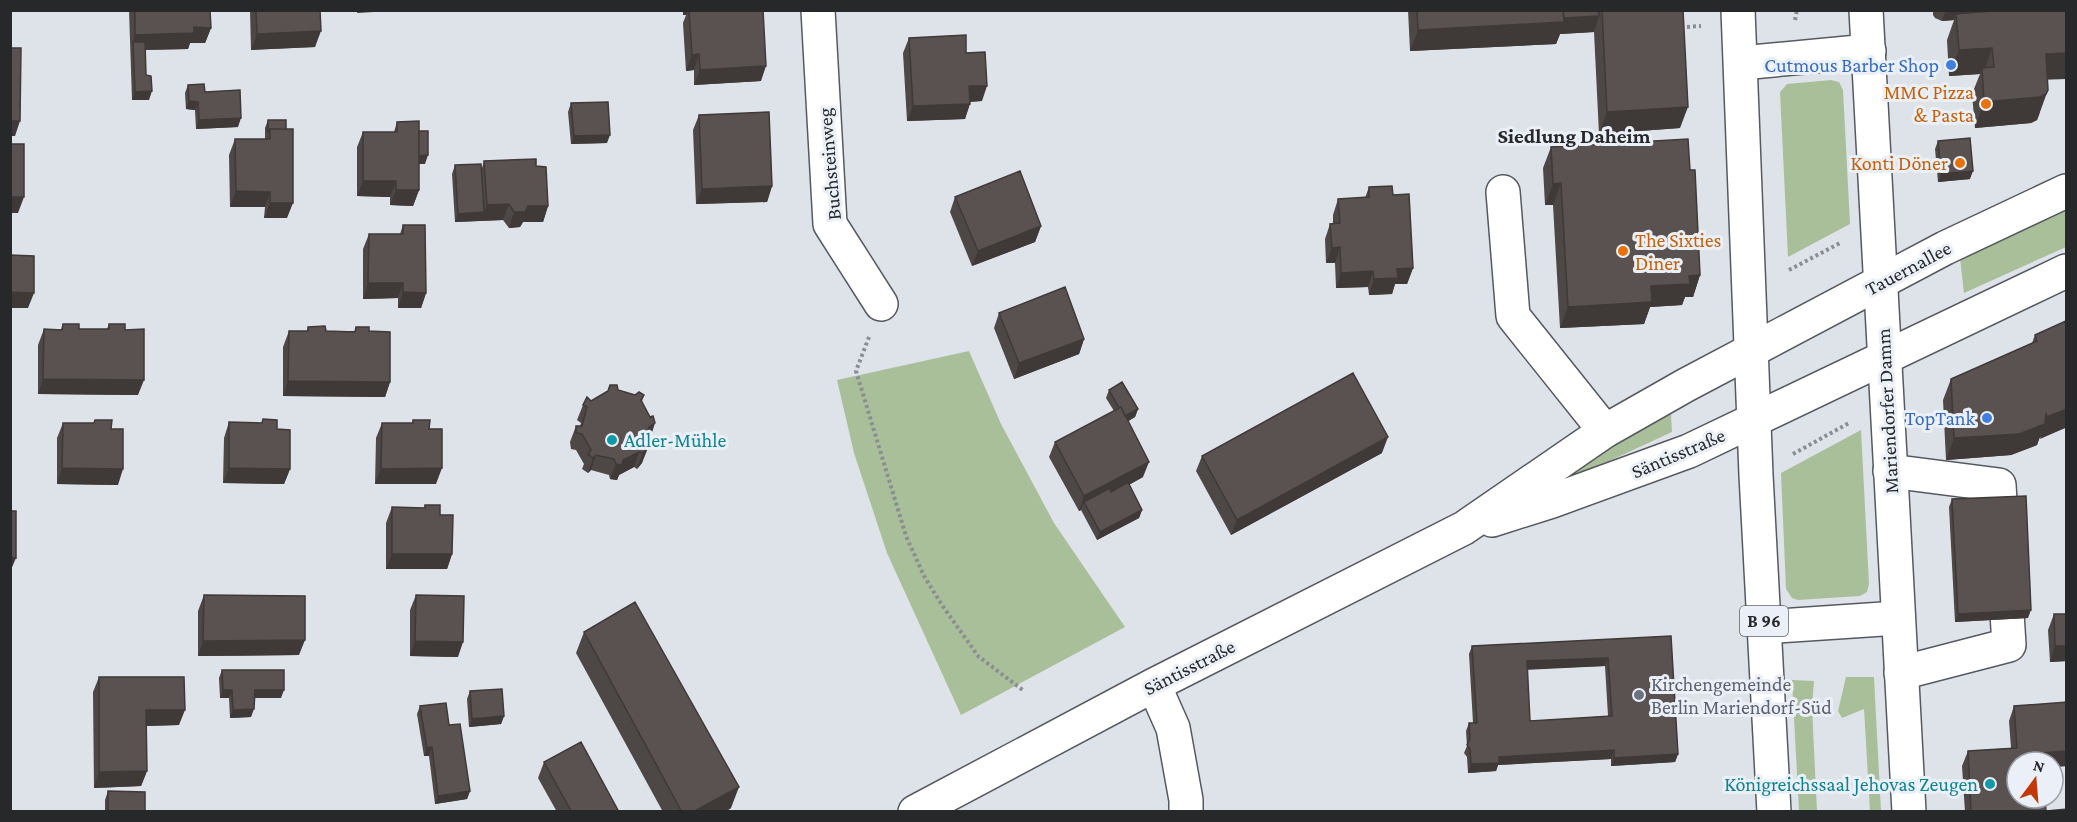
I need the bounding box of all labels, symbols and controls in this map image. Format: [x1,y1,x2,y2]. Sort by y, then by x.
place label: Cutmous Barber Shop [1764,54,1939,77]
marker: Cutmous Barber Shop [1944,58,1958,72]
place label: MMC Pizza & Pasta [1884,81,1974,126]
marker: MMC Pizza & Pasta [1979,97,1993,111]
street label: Buchsteinweg [813,107,846,221]
district label: Siedlung Daheim [1497,124,1651,148]
place label: Konti Döner [1851,152,1948,174]
marker: Konti Döner [1953,156,1967,170]
place label: The Sixties Diner [1635,229,1722,274]
street label: Tauernallee [1861,236,1955,300]
marker: The Sixties Diner [1616,244,1630,258]
street label: Mariendorfer Damm [1872,328,1902,494]
place label: TopTank [1905,407,1975,430]
marker: TopTank [1980,411,1994,425]
street label: Säntisstraße [1628,423,1728,483]
place label: Adler-Mühle [624,429,727,451]
marker: Adler-Mühle [605,433,619,447]
road number: B 96 [1740,606,1788,636]
street label: Säntisstraße [1140,635,1238,699]
place label: Kirchengemeinde Berlin Mariendorf-Süd [1651,673,1832,718]
marker: Kirchengemeinde Berlin Mariendorf-Süd [1632,688,1646,702]
north arrow [2005,750,2065,810]
text: N [2031,756,2047,776]
place label: Königreichssaal Jehovas Zeugen [1724,773,1978,796]
marker: Königreichssaal Jehovas Zeugen [1983,777,1997,791]

